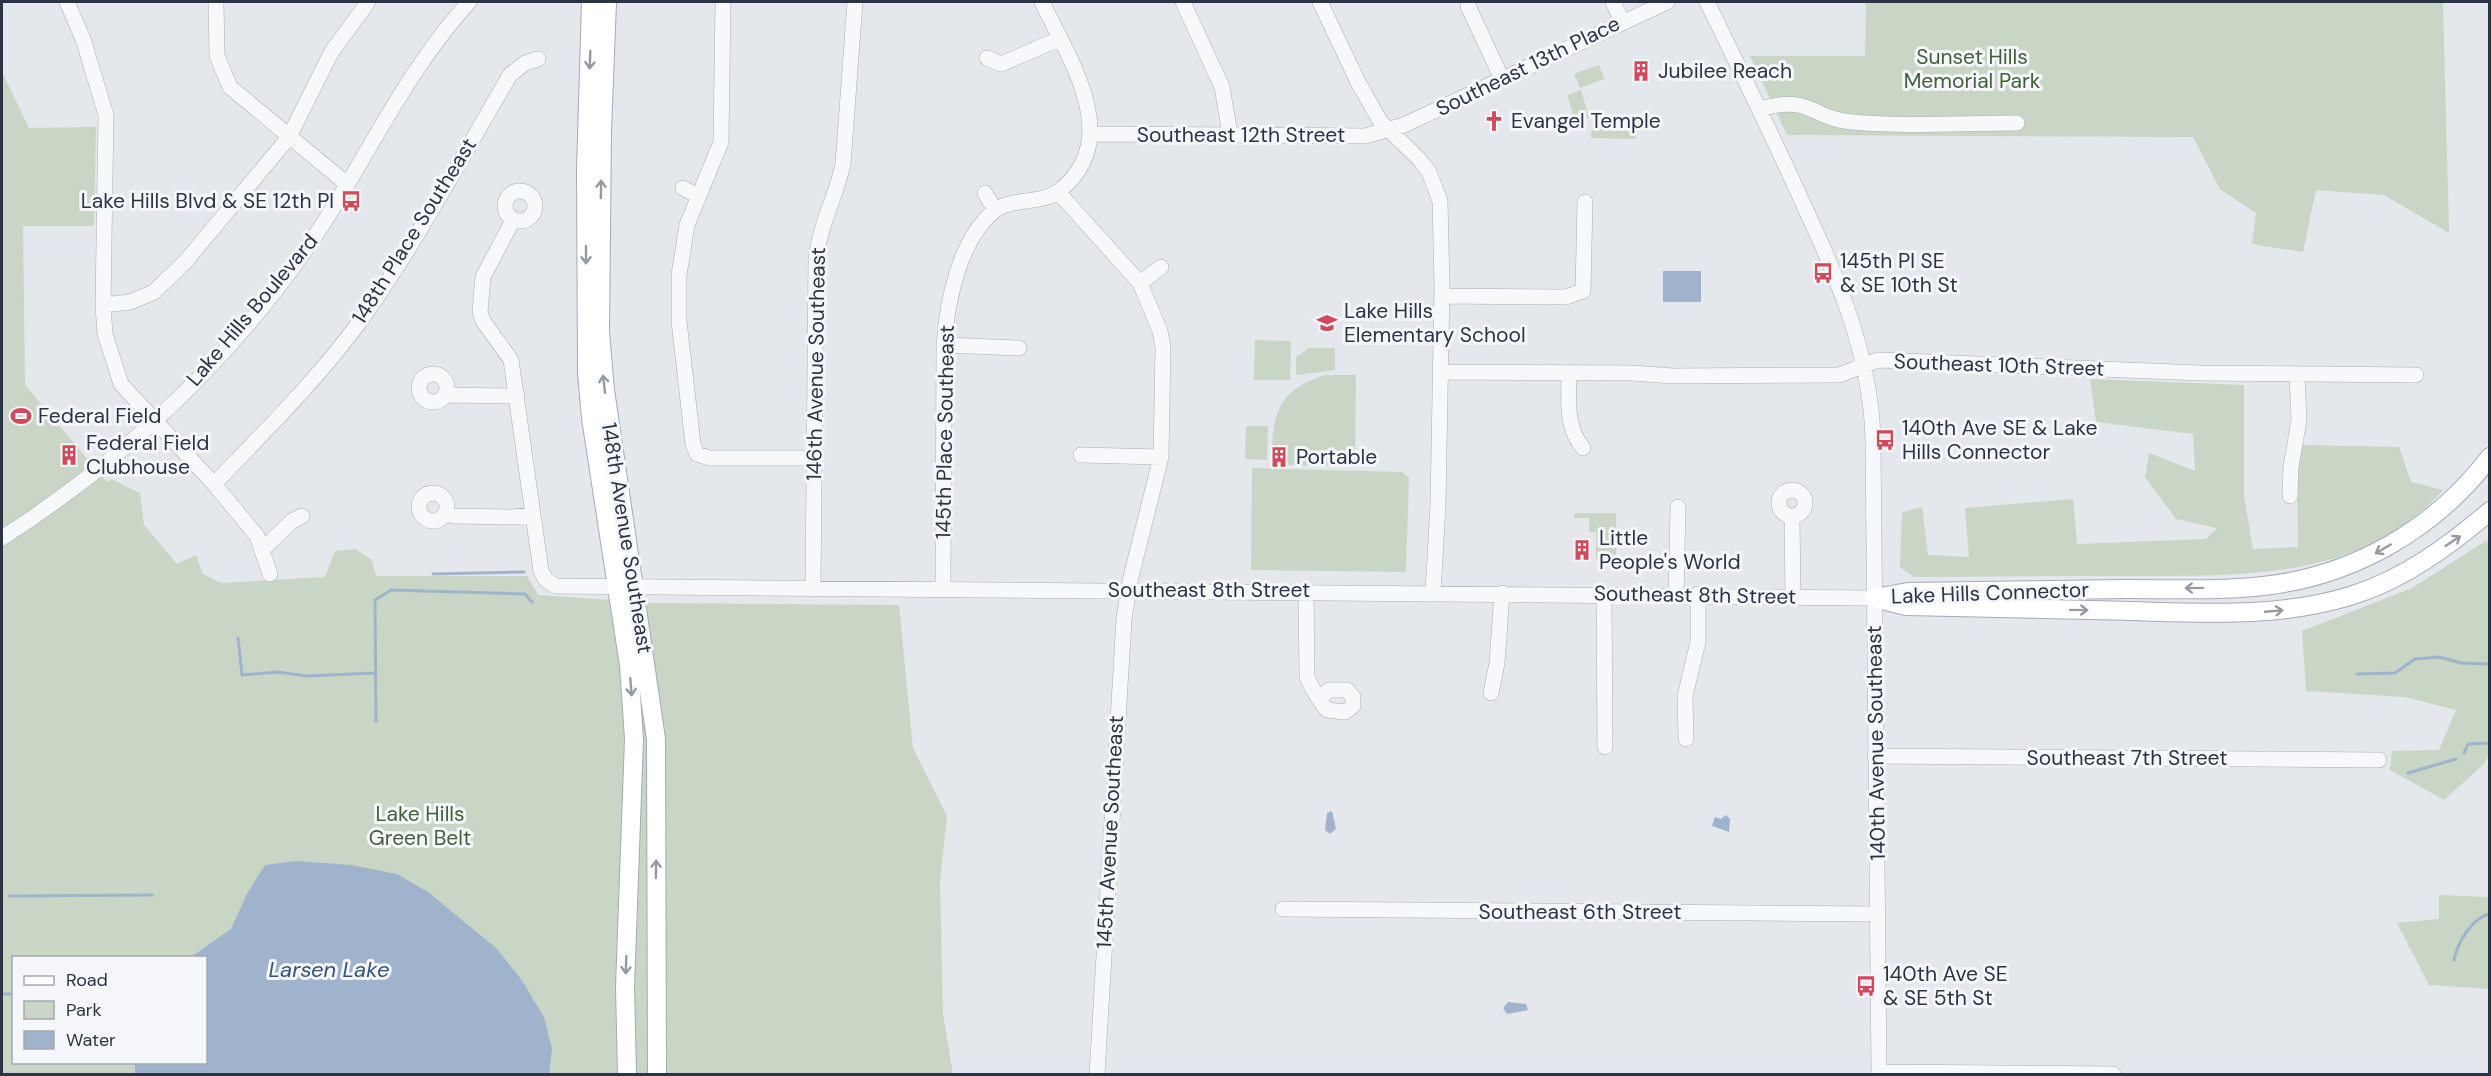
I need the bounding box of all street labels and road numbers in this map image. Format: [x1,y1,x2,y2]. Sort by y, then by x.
street label: Southeast 13th Place [1431,9,1625,123]
street label: Southeast 12th Street [1137,121,1345,149]
street label: 148th Place Southeast [345,133,483,329]
street label: Lake Hills Boulevard [180,228,324,392]
street label: 146th Avenue Southeast [800,247,832,481]
street label: 145th Place Southeast [929,325,961,539]
street label: Southeast 10th Street [1893,347,2105,383]
street label: 148th Avenue Southeast [595,420,659,656]
street label: Southeast 8th Street [1108,576,1310,604]
street label: Lake Hills Connector [1891,576,2090,610]
street label: Southeast 8th Street [1594,579,1796,611]
street label: 140th Avenue Southeast [1860,625,1892,861]
street label: 145th Avenue Southeast [1090,715,1130,949]
street label: Southeast 7th Street [2027,744,2227,772]
street label: Southeast 6th Street [1479,898,1681,926]

